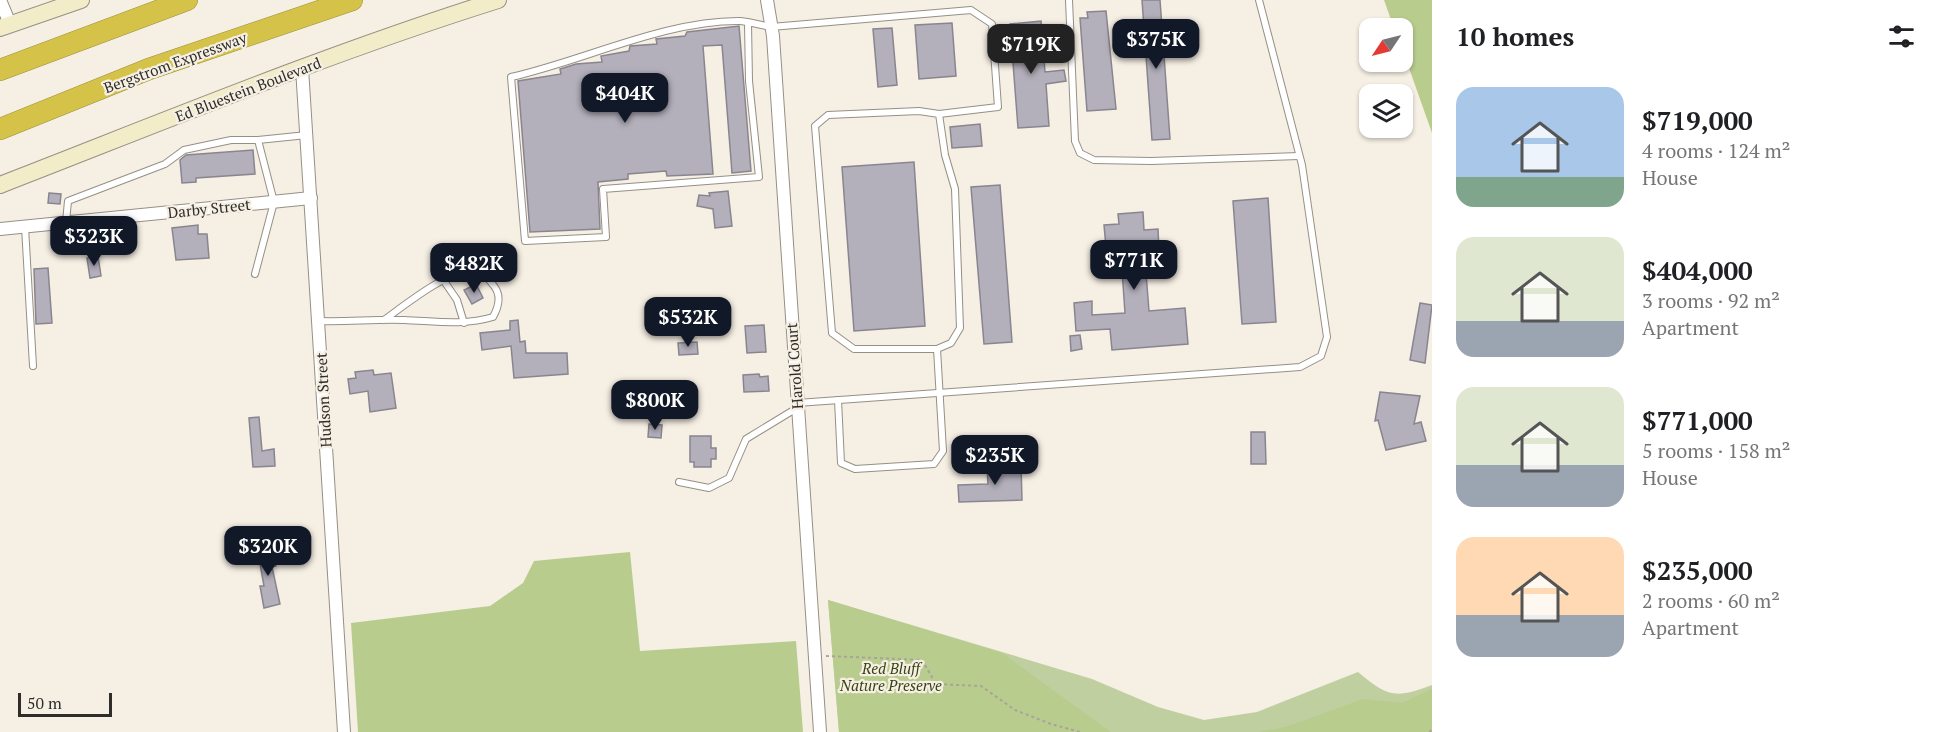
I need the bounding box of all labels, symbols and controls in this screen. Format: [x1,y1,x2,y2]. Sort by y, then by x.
north arrow [1359,18,1413,72]
map controls [1359,18,1413,138]
pin: $375K [1114,19,1198,70]
text: 10 homes [1456,19,1574,53]
icon: filters [1885,20,1918,53]
pin: $719K [989,24,1073,75]
text: $375K [1126,25,1186,52]
street label: Bergstrom Expressway [101,27,250,97]
text: $719K [1001,30,1061,57]
street label: Ed Bluestein Boulevard [172,52,324,126]
pin: $404K [583,73,667,124]
text: $404K [595,79,655,106]
button: layers [1359,84,1413,138]
text: $719,000 [1642,103,1753,137]
icon: home [1504,111,1576,183]
text: 4 rooms · 124 m² [1642,137,1790,164]
text: House [1642,164,1698,191]
street label: Darby Street [167,194,252,222]
pin: $323K [52,216,136,267]
text: $323K [64,222,124,249]
pin: $771K [1092,240,1176,291]
pin: $482K [432,243,516,294]
text: $771K [1104,246,1164,273]
text: $482K [444,249,504,276]
text: $404,000 [1642,253,1753,287]
icon: home [1504,261,1576,333]
text: 3 rooms · 92 m² [1642,287,1780,314]
pin: $532K [646,297,730,348]
text: $532K [658,303,718,330]
text: Apartment [1642,314,1739,341]
street label: Harold Court [781,322,807,410]
street label: Hudson Street [310,352,335,448]
pin: $800K [613,380,697,431]
text: $800K [625,386,685,413]
text: $771,000 [1642,403,1753,437]
icon: home [1504,411,1576,483]
pin: $235K [953,435,1037,486]
text: 5 rooms · 158 m² [1642,437,1790,464]
text: $235K [965,441,1025,468]
text: House [1642,464,1698,491]
pin: $320K [226,526,310,577]
text: $320K [238,532,298,559]
text: $235,000 [1642,553,1753,587]
icon: home [1504,561,1576,633]
text: 2 rooms · 60 m² [1642,587,1780,614]
text: Apartment [1642,614,1739,641]
park label: Red Bluff Nature Preserve [839,658,942,695]
scale bar [18,690,112,718]
text: 50 m [27,692,62,714]

